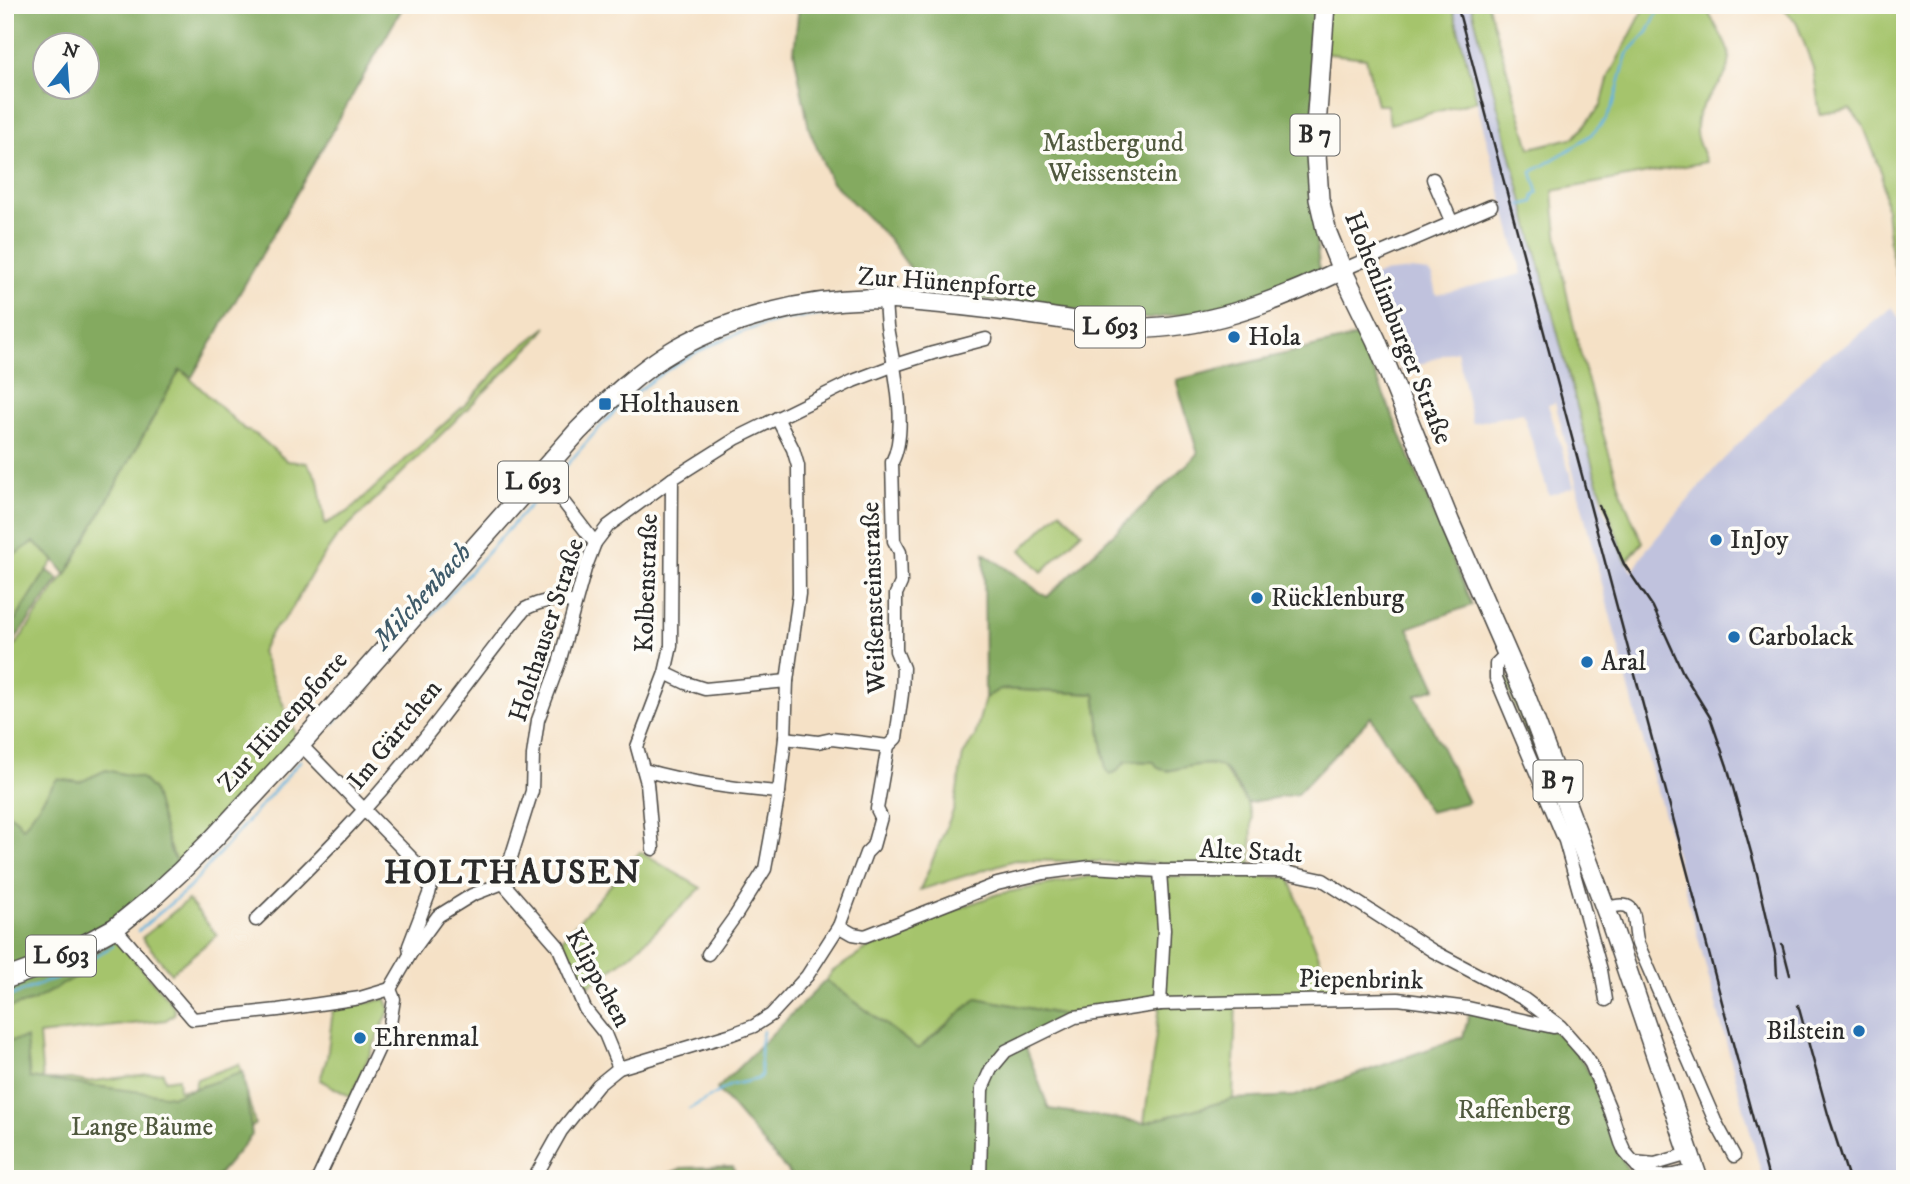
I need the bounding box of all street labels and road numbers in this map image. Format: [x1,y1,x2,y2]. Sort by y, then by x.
road number: B 7 [1290,114,1340,155]
street label: Hohenlimburger Straße [1336,207,1460,449]
street label: Zur Hünenpforte [857,260,1037,306]
road number: L 693 [1075,306,1145,348]
road number: L 693 [498,462,568,503]
street label: Weißensteinstraße [854,501,894,696]
street label: Kolbenstraße [628,513,666,653]
street label: Holthauser Straße [502,534,592,726]
street label: Zur Hünenpforte [211,645,355,799]
street label: Im Gärtchen [341,673,450,797]
road number: B 7 [1534,760,1582,802]
street label: Alte Stadt [1199,833,1303,871]
street label: Klippchen [557,923,639,1034]
road number: L 693 [26,936,96,976]
street label: Piepenbrink [1298,962,1424,998]

